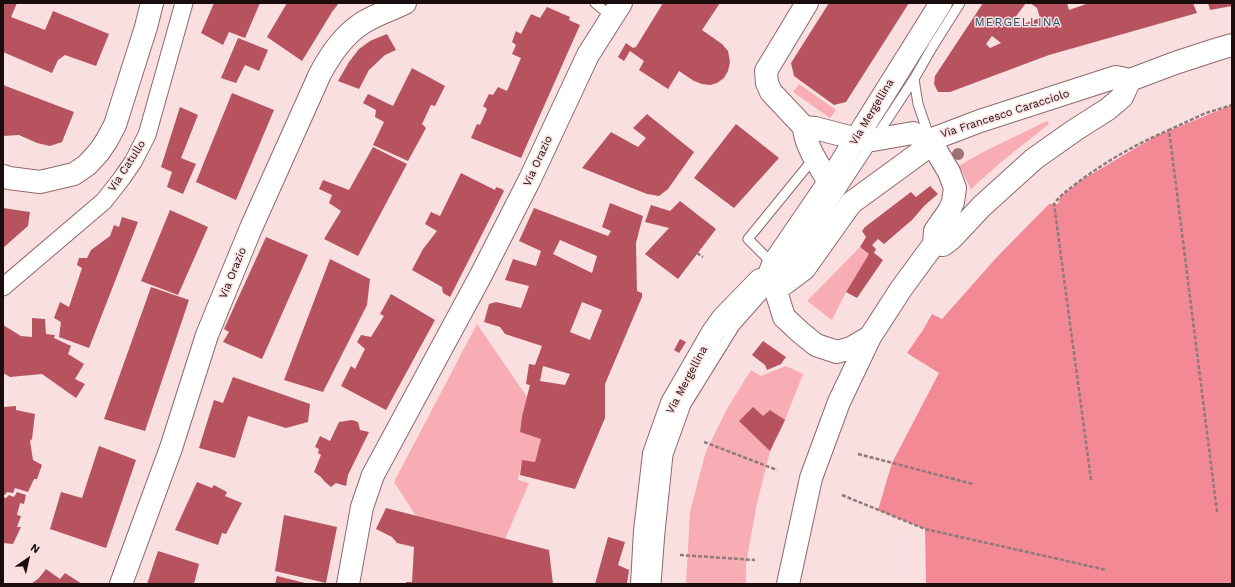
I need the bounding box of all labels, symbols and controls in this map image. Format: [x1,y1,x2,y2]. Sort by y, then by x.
district label: MERGELLINA [975,15,1061,29]
street label: Via Mergellina [847,77,897,147]
street label: Via Francesco Caracciolo [939,87,1071,141]
street label: Via Orazio [521,134,555,188]
street label: Via Catullo [106,138,148,194]
street label: Via Orazio [217,245,249,301]
street label: Via Mergellina [664,344,710,416]
north arrow [8,539,48,579]
text: N [28,541,42,556]

